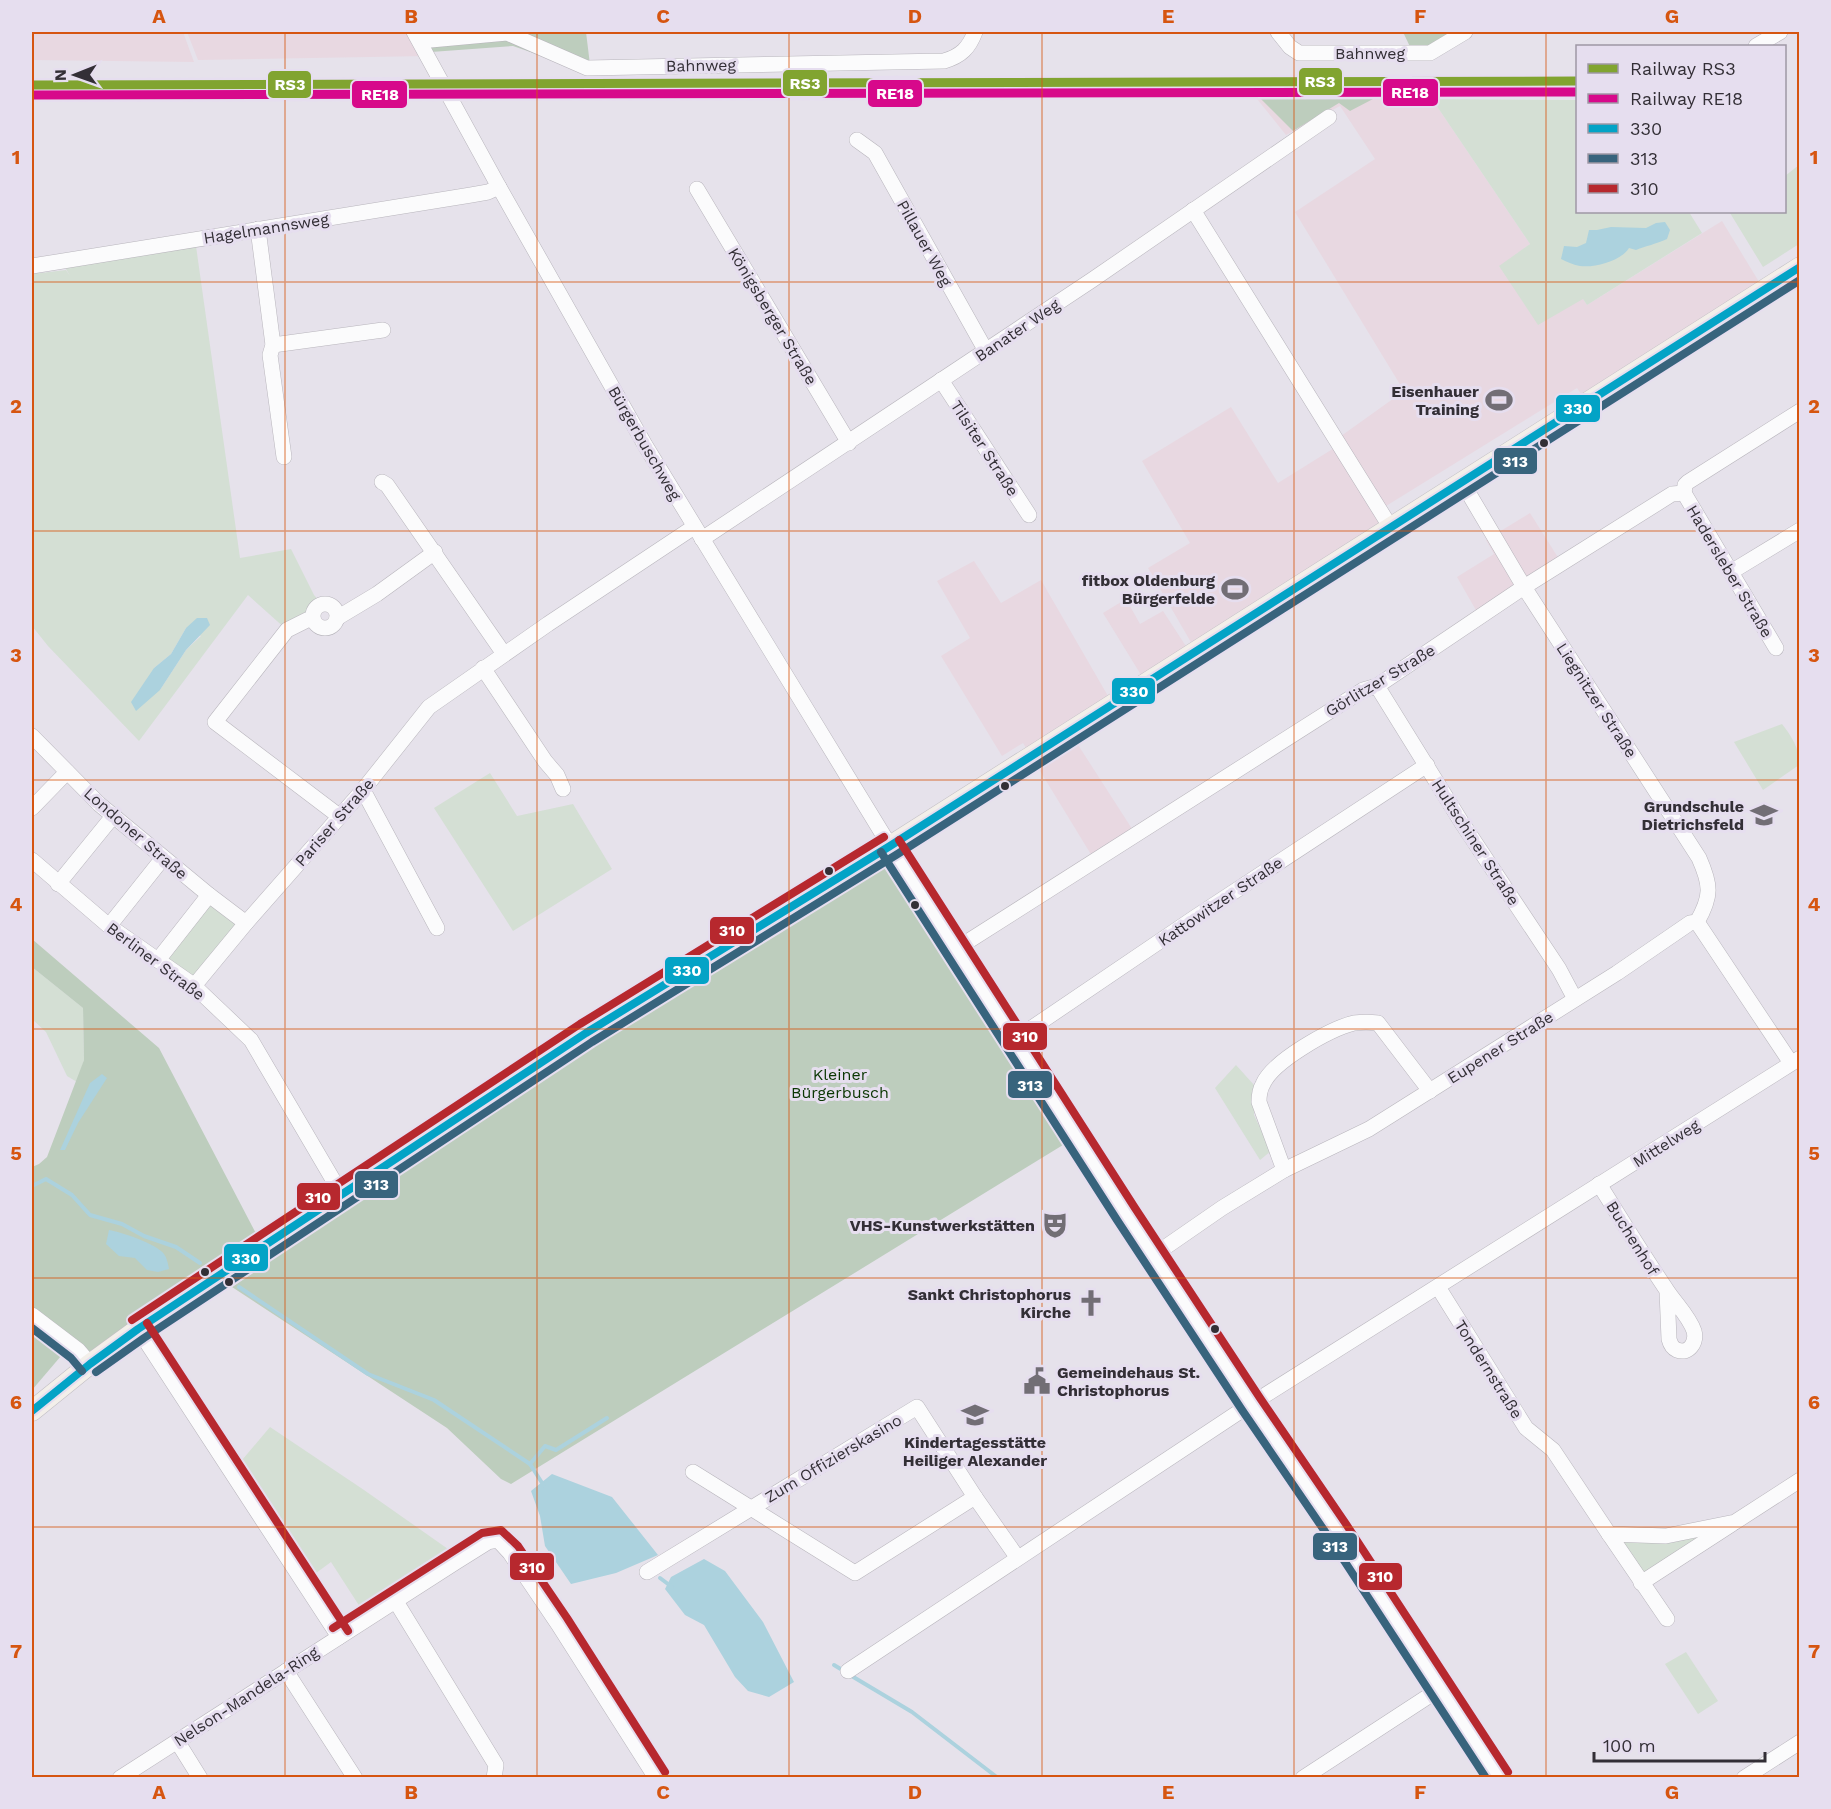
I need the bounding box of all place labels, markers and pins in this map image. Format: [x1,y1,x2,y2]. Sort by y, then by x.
place label: Eisenhauer Training [1391,382,1479,419]
sports icon: Eisenhauer Training [1484,385,1514,415]
unlabelled marker [1538,437,1550,449]
place label: fitbox Oldenburg Bürgerfelde [1082,571,1215,608]
sports icon: fitbox Oldenburg Bürgerfelde [1220,574,1250,604]
unlabelled marker [999,780,1011,792]
place label: Grundschule Dietrichsfeld [1642,797,1744,834]
school or university icon: Grundschule Dietrichsfeld [1749,800,1779,830]
unlabelled marker [823,865,835,877]
unlabelled marker [909,899,921,911]
theatre icon: VHS-Kunstwerkstätten [1040,1210,1070,1240]
place label: VHS-Kunstwerkstätten [850,1216,1035,1235]
unlabelled marker [199,1266,211,1278]
unlabelled marker [223,1276,235,1288]
place label: Sankt Christophorus Kirche [908,1285,1071,1322]
church icon: Sankt Christophorus Kirche [1076,1288,1106,1318]
unlabelled marker [1209,1323,1221,1335]
place label: Gemeindehaus St. Christophorus [1057,1363,1200,1400]
public building icon: Gemeindehaus St. Christophorus [1022,1366,1052,1396]
school or university icon: Kindertagesstätte Heiliger Alexander [960,1400,990,1430]
place label: Kindertagesstätte Heiliger Alexander [903,1433,1047,1470]

